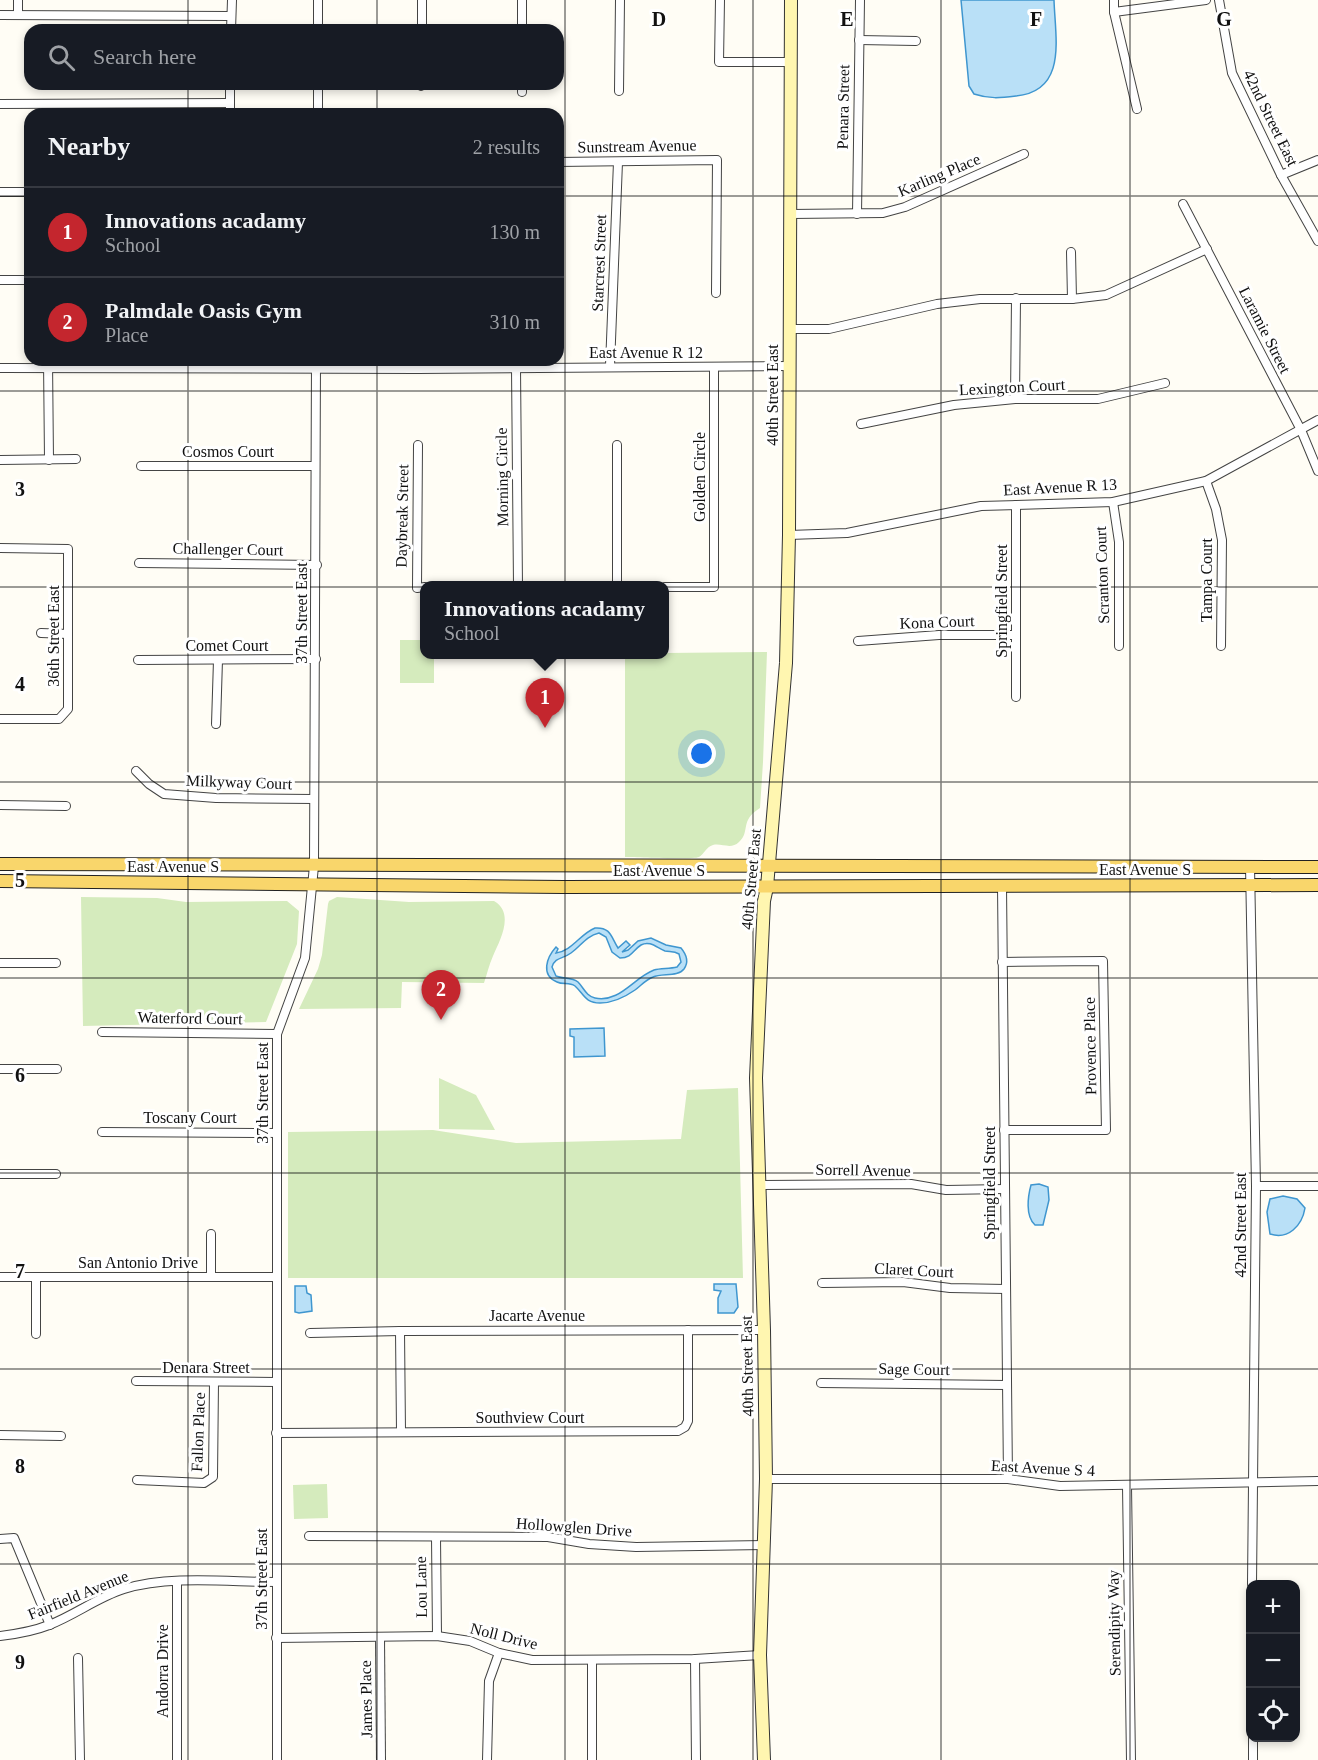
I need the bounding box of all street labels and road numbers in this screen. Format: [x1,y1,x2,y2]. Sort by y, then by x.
street label: Penara Street [834,64,852,150]
street label: 42nd Street East [1240,67,1302,169]
street label: Sunstream Avenue [577,136,697,156]
street label: Karling Place [895,150,983,201]
street label: Starcrest Street [589,214,609,312]
street label: Laramie Street [1236,284,1294,377]
street label: East Avenue R 12 [589,344,703,361]
street label: 40th Street East [764,344,781,446]
street label: Lexington Court [959,376,1066,399]
street label: Morning Circle [493,427,512,527]
street label: Golden Circle [691,432,708,522]
street label: Cosmos Court [182,443,275,460]
street label: Daybreak Street [393,464,412,568]
street label: East Avenue R 13 [1003,476,1117,498]
street label: Scranton Court [1092,526,1112,624]
street label: Tampa Court [1198,538,1216,622]
street label: Challenger Court [173,540,284,559]
street label: Springfield Street [993,544,1011,658]
street label: 37th Street East [293,562,310,664]
street label: 36th Street East [45,585,62,687]
street label: Kona Court [899,612,975,632]
street label: Comet Court [185,637,269,654]
street label: Milkyway Court [186,772,293,793]
street label: 40th Street East [738,827,764,930]
street label: East Avenue S [127,858,219,875]
street label: East Avenue S [1099,861,1191,878]
street label: East Avenue S [613,862,705,879]
street label: Provence Place [1081,997,1099,1095]
street label: Waterford Court [137,1009,243,1027]
street label: 37th Street East [254,1042,271,1144]
street label: Toscany Court [143,1109,237,1127]
street label: Springfield Street [981,1126,999,1240]
street label: Sorrell Avenue [815,1161,911,1179]
street label: 42nd Street East [1232,1172,1249,1277]
street label: San Antonio Drive [78,1254,198,1271]
street label: Claret Court [874,1259,955,1281]
street label: Jacarte Avenue [489,1307,585,1324]
street label: 40th Street East [738,1315,756,1417]
street label: Denara Street [162,1359,250,1376]
street label: Sage Court [878,1360,950,1379]
street label: Fallon Place [188,1392,208,1472]
street label: Southview Court [476,1409,585,1426]
street label: East Avenue S 4 [991,1457,1095,1479]
street label: Hollowglen Drive [515,1514,632,1541]
street label: 37th Street East [253,1528,270,1630]
street label: Lou Lane [412,1556,430,1618]
street label: Fairfield Avenue [25,1567,131,1623]
street label: Serendipity Way [1105,1570,1124,1676]
street label: Noll Drive [469,1619,539,1653]
street label: Andorra Drive [154,1624,171,1718]
street label: James Place [357,1660,375,1738]

